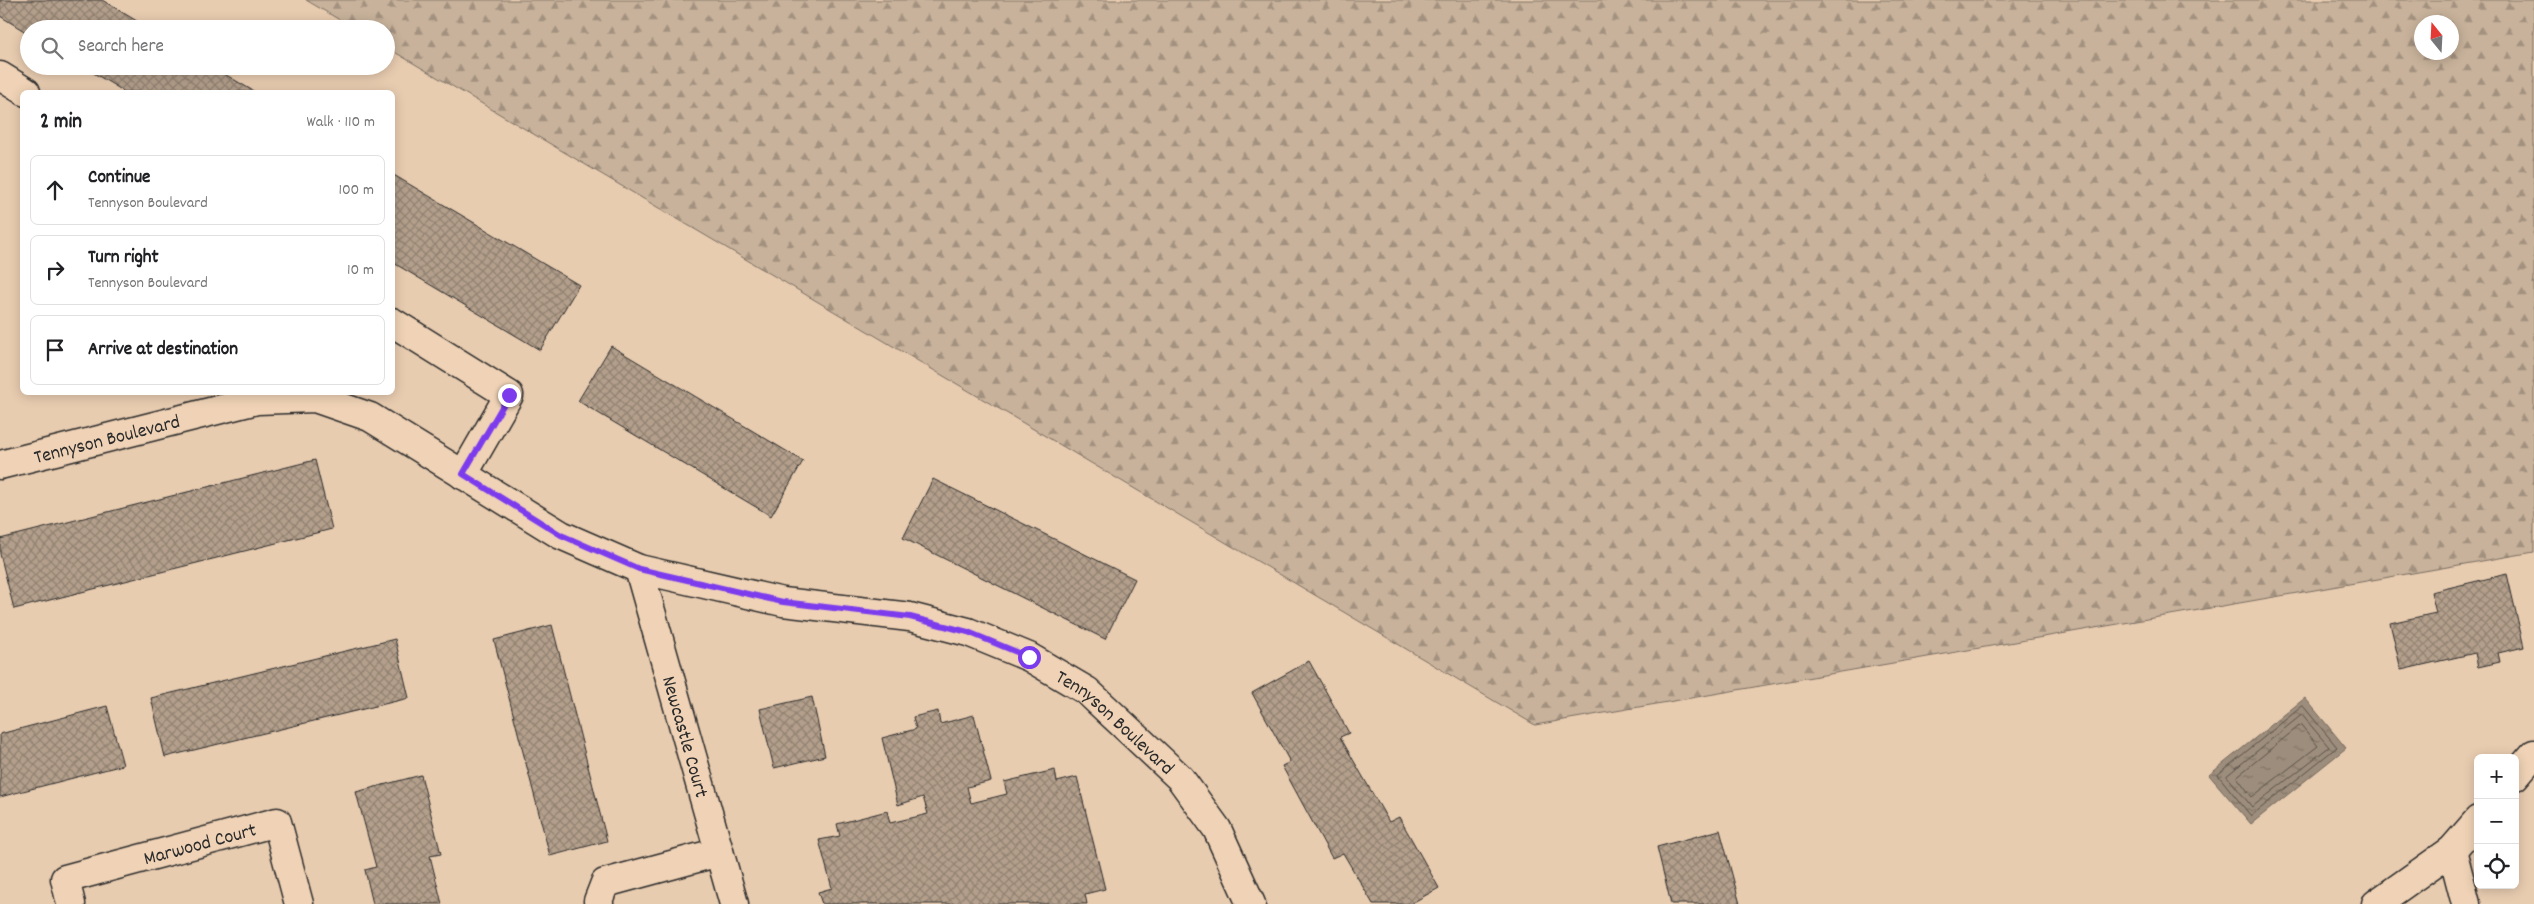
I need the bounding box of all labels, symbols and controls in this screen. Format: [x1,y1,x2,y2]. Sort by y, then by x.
north arrow [2414,15,2459,60]
search box [20,20,395,75]
icon: search [38,34,66,62]
text: Search here [78,34,164,61]
text: 2 min [40,108,82,138]
text: Walk · 110 m [307,111,375,134]
text: Continue [88,165,150,192]
icon: ahead [41,176,69,204]
text: 100 m [338,179,374,202]
text: Tennyson Boulevard [88,192,208,215]
text: Turn right [88,245,159,272]
icon: right [41,256,69,284]
text: 10 m [347,259,374,282]
text: Tennyson Boulevard [88,272,208,295]
icon: arrive [41,336,69,364]
text: Arrive at destination [88,337,238,364]
route end [498,384,521,407]
street label: Tennyson Boulevard [31,409,183,473]
route start [1018,646,1041,669]
street label: Tennyson Boulevard [1050,665,1179,783]
street label: Newcastle Court [653,673,714,801]
map controls [2474,754,2519,889]
button: + [2474,754,2519,799]
button: − [2474,799,2519,844]
street label: Marwood Court [141,817,260,874]
button: locate [2474,844,2519,889]

